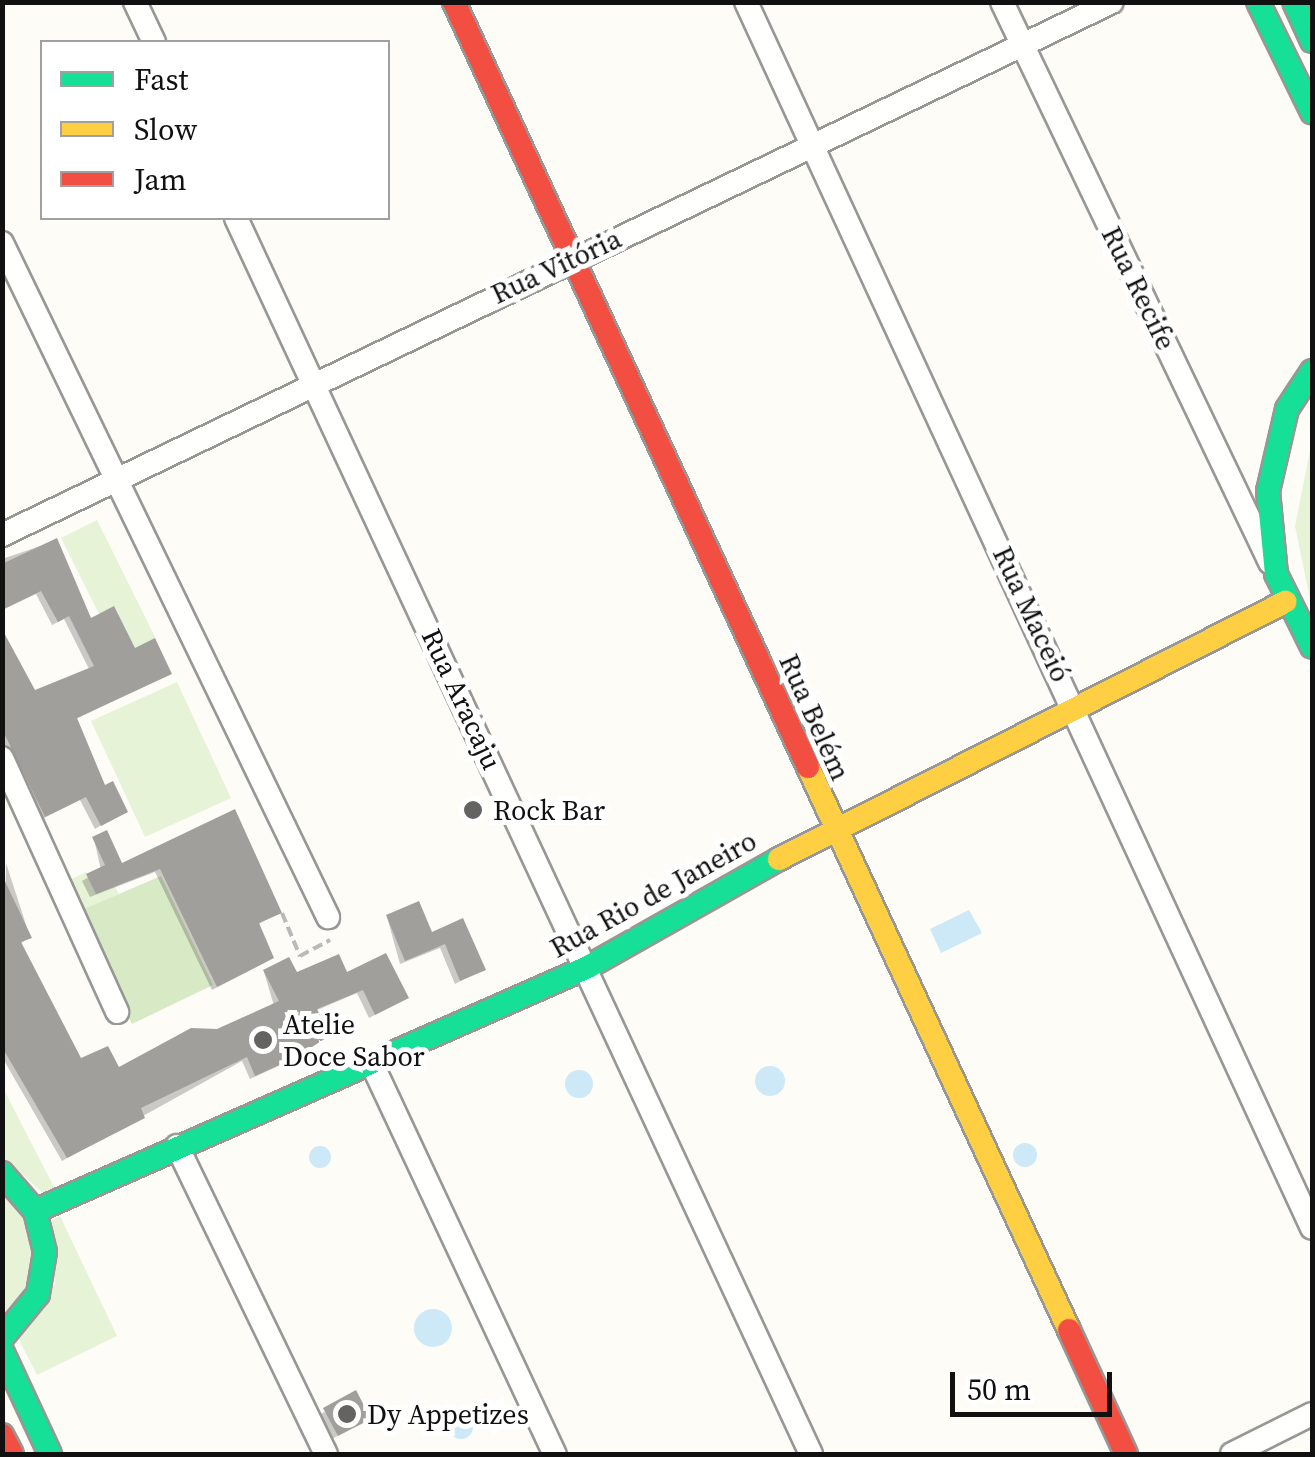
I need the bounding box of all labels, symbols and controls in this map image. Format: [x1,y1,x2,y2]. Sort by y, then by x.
legend [40,40,390,220]
text: Fast [134,59,188,100]
text: Slow [134,109,197,150]
text: Jam [134,159,187,200]
street label: Rua Vitória [485,221,627,311]
street label: Rua Recife [1095,221,1183,355]
street label: Rua Maceió [986,541,1078,687]
street label: Rua Aracaju [415,623,509,775]
street label: Rua Belém [772,649,858,785]
place label: Rock Bar [493,793,605,827]
marker: Rock Bar [462,799,484,821]
street label: Rua Rio de Janeiro [544,823,762,965]
place label: Atelie Doce Sabor [283,1007,425,1073]
marker: Atelie Doce Sabor [252,1029,274,1051]
scale bar [955,1352,1118,1414]
text: 50 m [967,1369,1031,1410]
place label: Dy Appetizes [367,1397,529,1431]
marker: Dy Appetizes [336,1403,358,1425]

